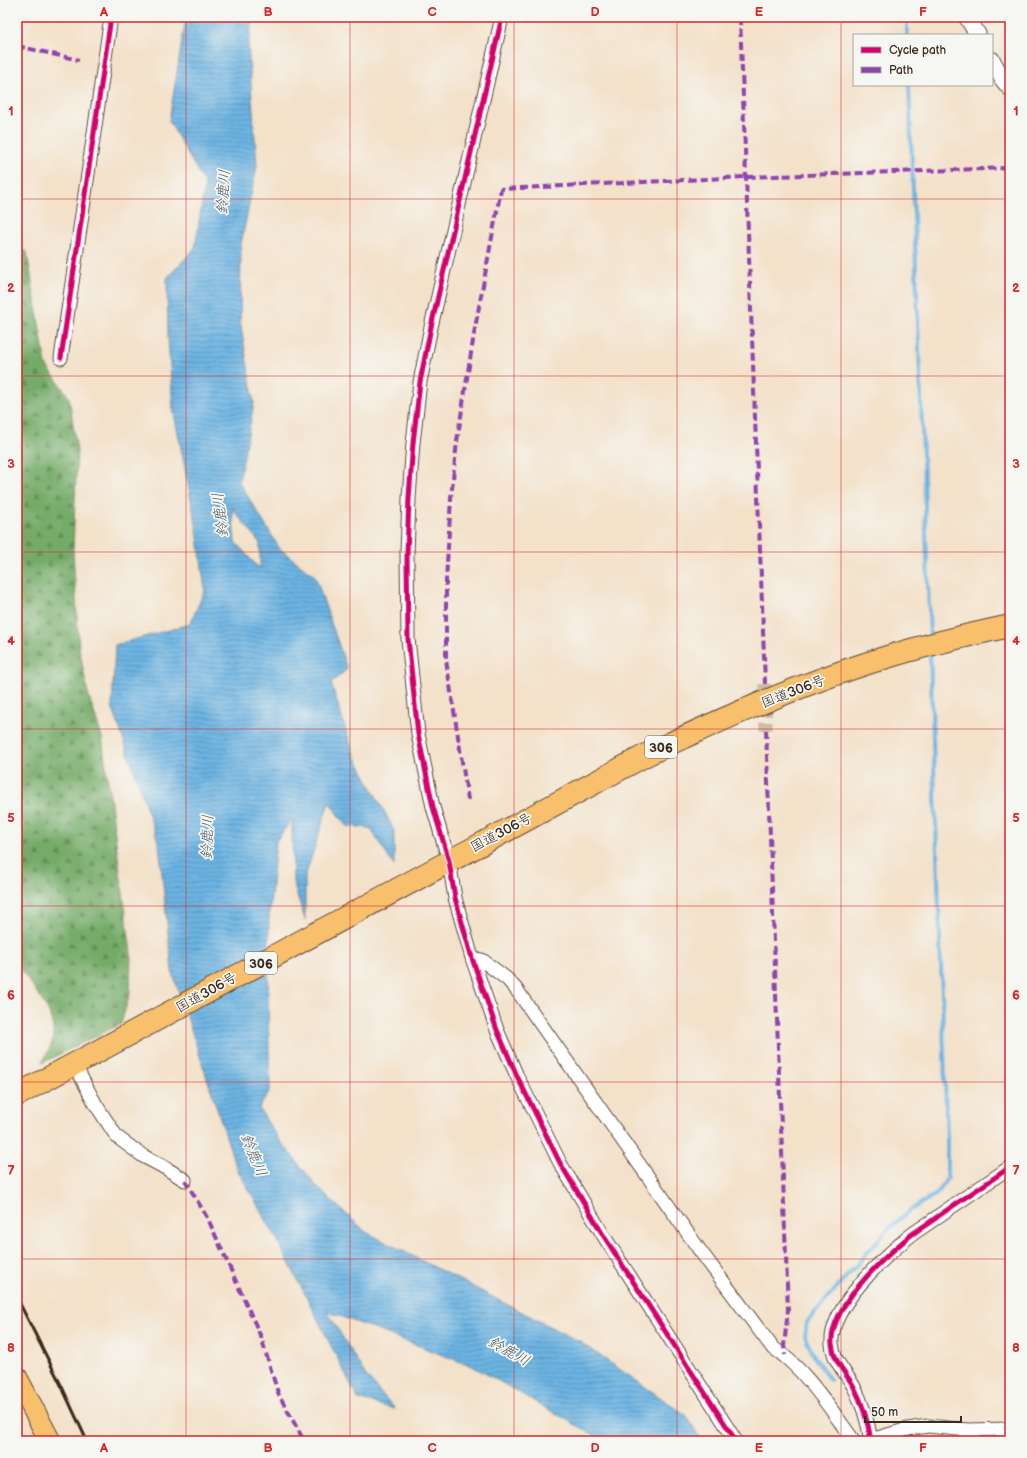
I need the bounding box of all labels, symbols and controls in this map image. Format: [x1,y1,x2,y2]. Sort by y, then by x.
text: A [99,4,108,20]
text: B [263,4,273,20]
text: C [427,4,437,20]
text: D [590,4,600,20]
text: E [755,4,764,20]
text: F [919,4,927,20]
legend [853,34,993,86]
text: Cycle path [889,43,946,58]
text: Path [889,63,914,78]
text: 1 [8,103,14,119]
text: 1 [1013,103,1019,119]
water label: 鈴鹿川 [212,169,235,215]
text: 2 [7,280,15,296]
text: 2 [1012,280,1020,296]
text: 3 [7,456,15,472]
text: 3 [1012,456,1020,472]
water label: 鈴鹿川 [208,491,233,538]
text: 4 [7,633,15,649]
text: 4 [1012,633,1020,649]
street label: 国道306号 [759,671,828,711]
road number: 306 [645,736,677,758]
street label: 国道306号 [467,809,535,856]
text: 5 [7,810,15,826]
text: 5 [1012,810,1020,826]
water label: 鈴鹿川 [197,814,218,860]
road number: 306 [245,952,277,974]
street label: 国道306号 [173,969,240,1016]
text: 6 [7,987,15,1003]
text: 6 [1012,987,1020,1003]
water label: 鈴鹿川 [236,1131,271,1180]
text: 7 [7,1163,15,1179]
text: 7 [1012,1163,1020,1179]
water label: 鈴鹿川 [484,1332,533,1371]
text: 8 [7,1340,15,1356]
text: 8 [1012,1340,1020,1356]
scale bar [865,1398,961,1424]
text: 50 m [871,1405,898,1420]
text: A [99,1440,108,1456]
text: B [263,1440,273,1456]
text: C [427,1440,437,1456]
text: D [590,1440,600,1456]
text: E [755,1440,764,1456]
text: F [919,1440,927,1456]

